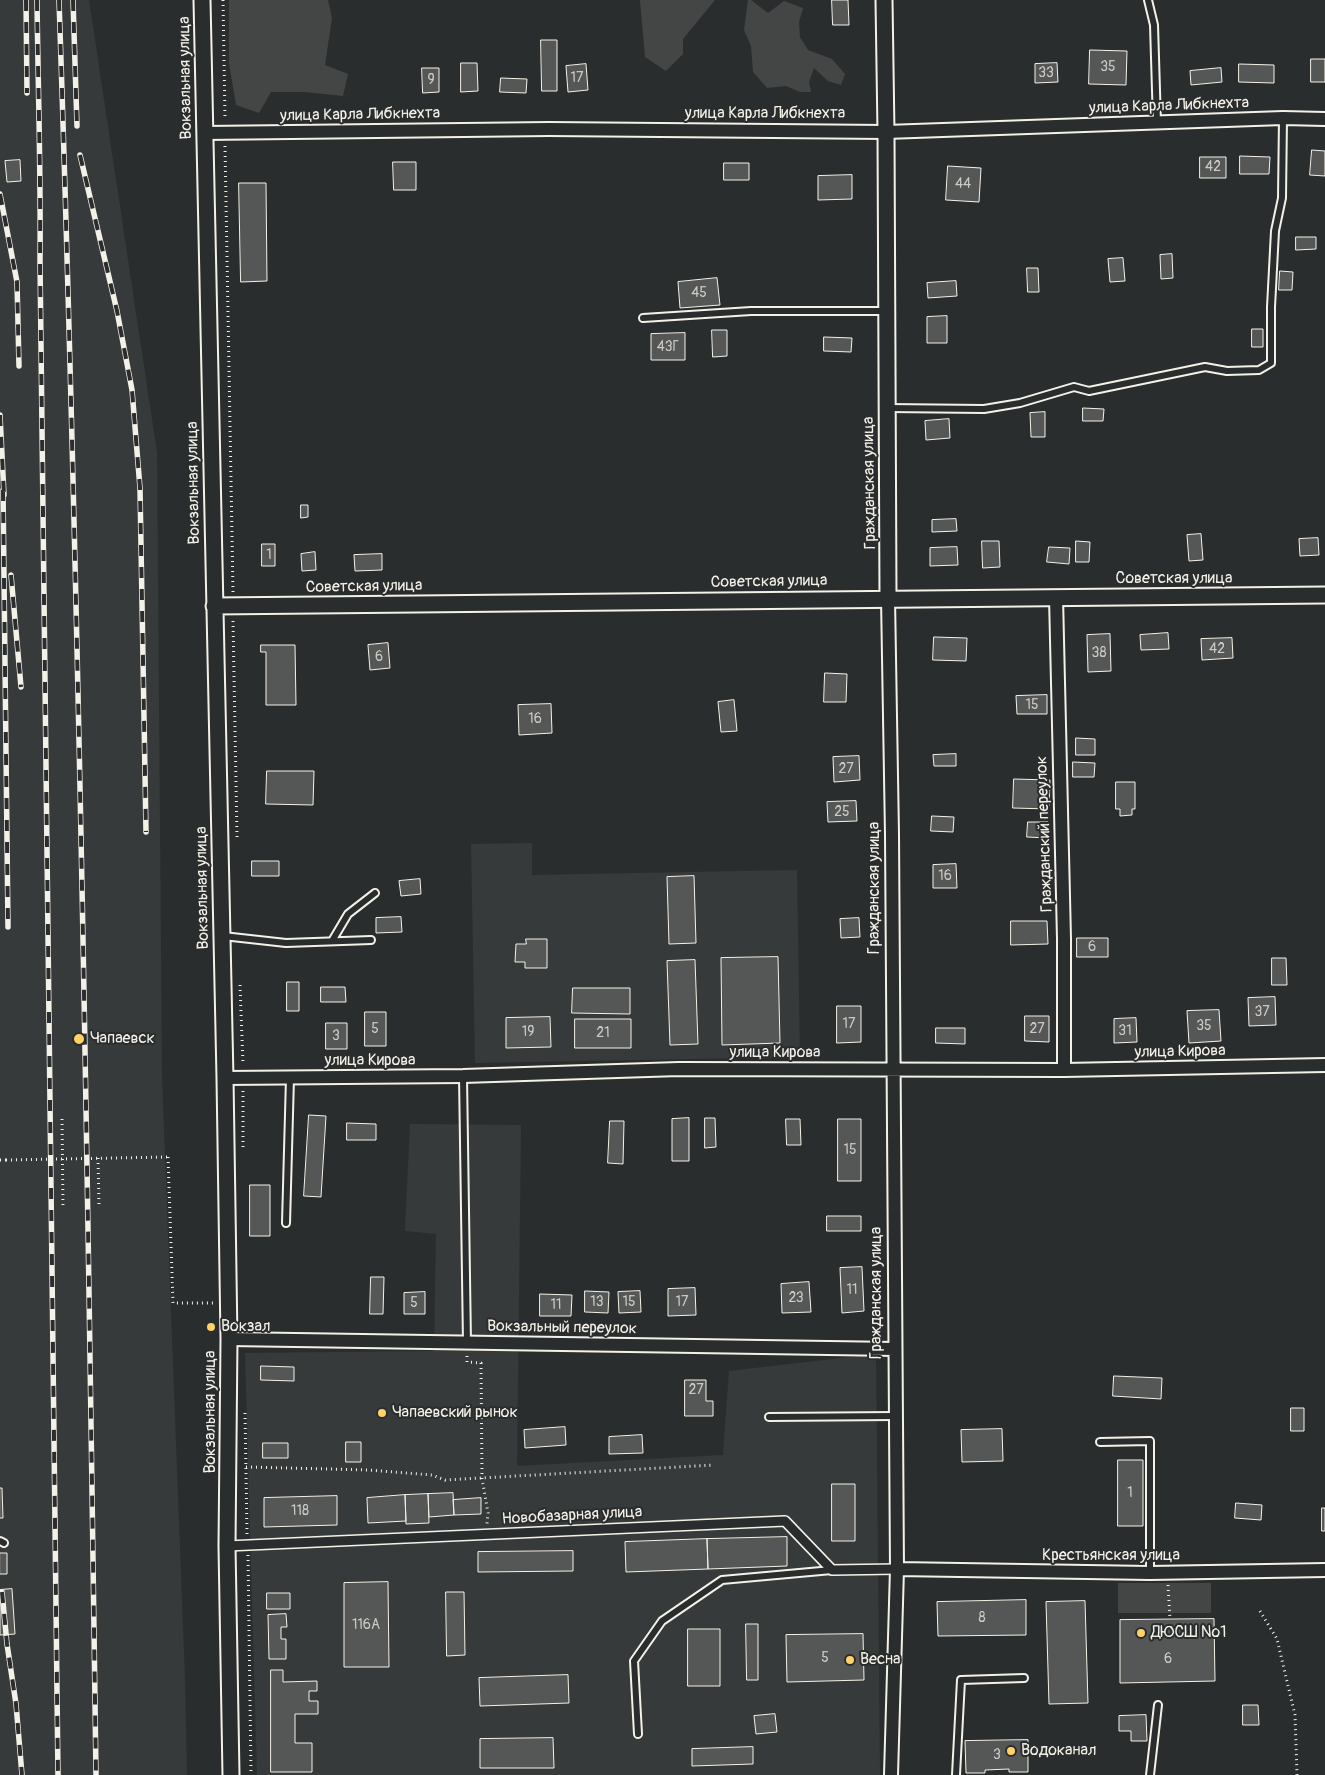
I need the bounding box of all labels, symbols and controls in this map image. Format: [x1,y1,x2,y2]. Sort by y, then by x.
street label: Вокзальная улица [175,16,197,140]
house number: 35 [1100,59,1116,75]
house number: 33 [1038,65,1054,81]
house number: 17 [571,70,583,86]
house number: 9 [427,72,435,88]
street label: улица Карла Либкнехта [1089,94,1249,118]
street label: улица Карла Либкнехта [280,104,440,126]
street label: улица Карла Либкнехта [685,104,845,124]
house number: 42 [1205,159,1221,175]
house number: 44 [955,176,971,192]
house number: 45 [691,285,707,301]
house number: 43Г [657,339,679,355]
street label: Гражданская улица [859,417,881,549]
street label: Вокзальная улица [183,421,205,545]
house number: 1 [266,547,272,563]
street label: Советская улица [1116,569,1232,589]
street label: Советская улица [710,571,828,593]
street label: Советская улица [305,576,423,598]
house number: 42 [1209,641,1225,657]
house number: 38 [1092,645,1106,661]
house number: 6 [375,649,383,665]
house number: 15 [1025,697,1039,713]
house number: 16 [528,711,542,727]
street label: Гражданский переулок [1033,756,1057,912]
house number: 27 [838,761,854,777]
house number: 25 [834,804,850,820]
street label: Гражданская улица [865,822,885,954]
street label: Вокзальная улица [192,826,214,950]
house number: 16 [938,868,952,884]
house number: 6 [1088,939,1096,955]
house number: 37 [1254,1004,1270,1020]
house number: 17 [843,1016,855,1032]
house number: 35 [1196,1018,1212,1034]
house number: 5 [371,1021,379,1037]
house number: 27 [1029,1021,1045,1037]
house number: 31 [1118,1023,1132,1039]
house number: 19 [522,1024,534,1040]
house number: 21 [596,1025,610,1041]
house number: 3 [332,1028,340,1044]
place label: Чапаевск [90,1029,155,1049]
marker: Чапаевск [72,1032,86,1046]
street label: улица Кирова [1134,1042,1226,1062]
street label: улица Кирова [729,1043,821,1063]
street label: улица Кирова [324,1051,416,1071]
house number: 15 [843,1142,857,1158]
street label: Гражданская улица [867,1227,887,1359]
house number: 11 [847,1282,857,1298]
house number: 23 [788,1290,804,1306]
house number: 13 [590,1294,604,1310]
house number: 15 [622,1294,636,1310]
house number: 17 [676,1294,688,1310]
house number: 5 [410,1295,418,1311]
house number: 11 [551,1297,561,1313]
place label: Вокзал [221,1317,270,1337]
street label: Вокзальный переулок [487,1317,637,1339]
marker: Вокзал [205,1321,217,1333]
street label: Вокзальная улица [201,1350,221,1474]
house number: 27 [688,1382,704,1398]
place label: Чапаевский рынок [392,1403,518,1423]
marker: Чапаевский рынок [376,1407,388,1419]
house number: 1 [1127,1485,1133,1501]
house number: 118 [291,1503,309,1519]
street label: Новобазарная улица [501,1503,643,1529]
street label: Крестьянская улица [1042,1546,1180,1566]
house number: 8 [978,1610,986,1626]
house number: 116А [352,1617,380,1633]
place label: ДЮСШ №1 [1151,1623,1226,1643]
marker: ДЮСШ №1 [1135,1627,1147,1639]
house number: 5 [821,1650,829,1666]
place label: Весна [860,1650,900,1670]
house number: 6 [1164,1651,1172,1667]
marker: Весна [844,1654,856,1666]
place label: Водоканал [1021,1741,1096,1761]
marker: Водоканал [1005,1745,1017,1757]
house number: 3 [993,1747,1001,1763]

